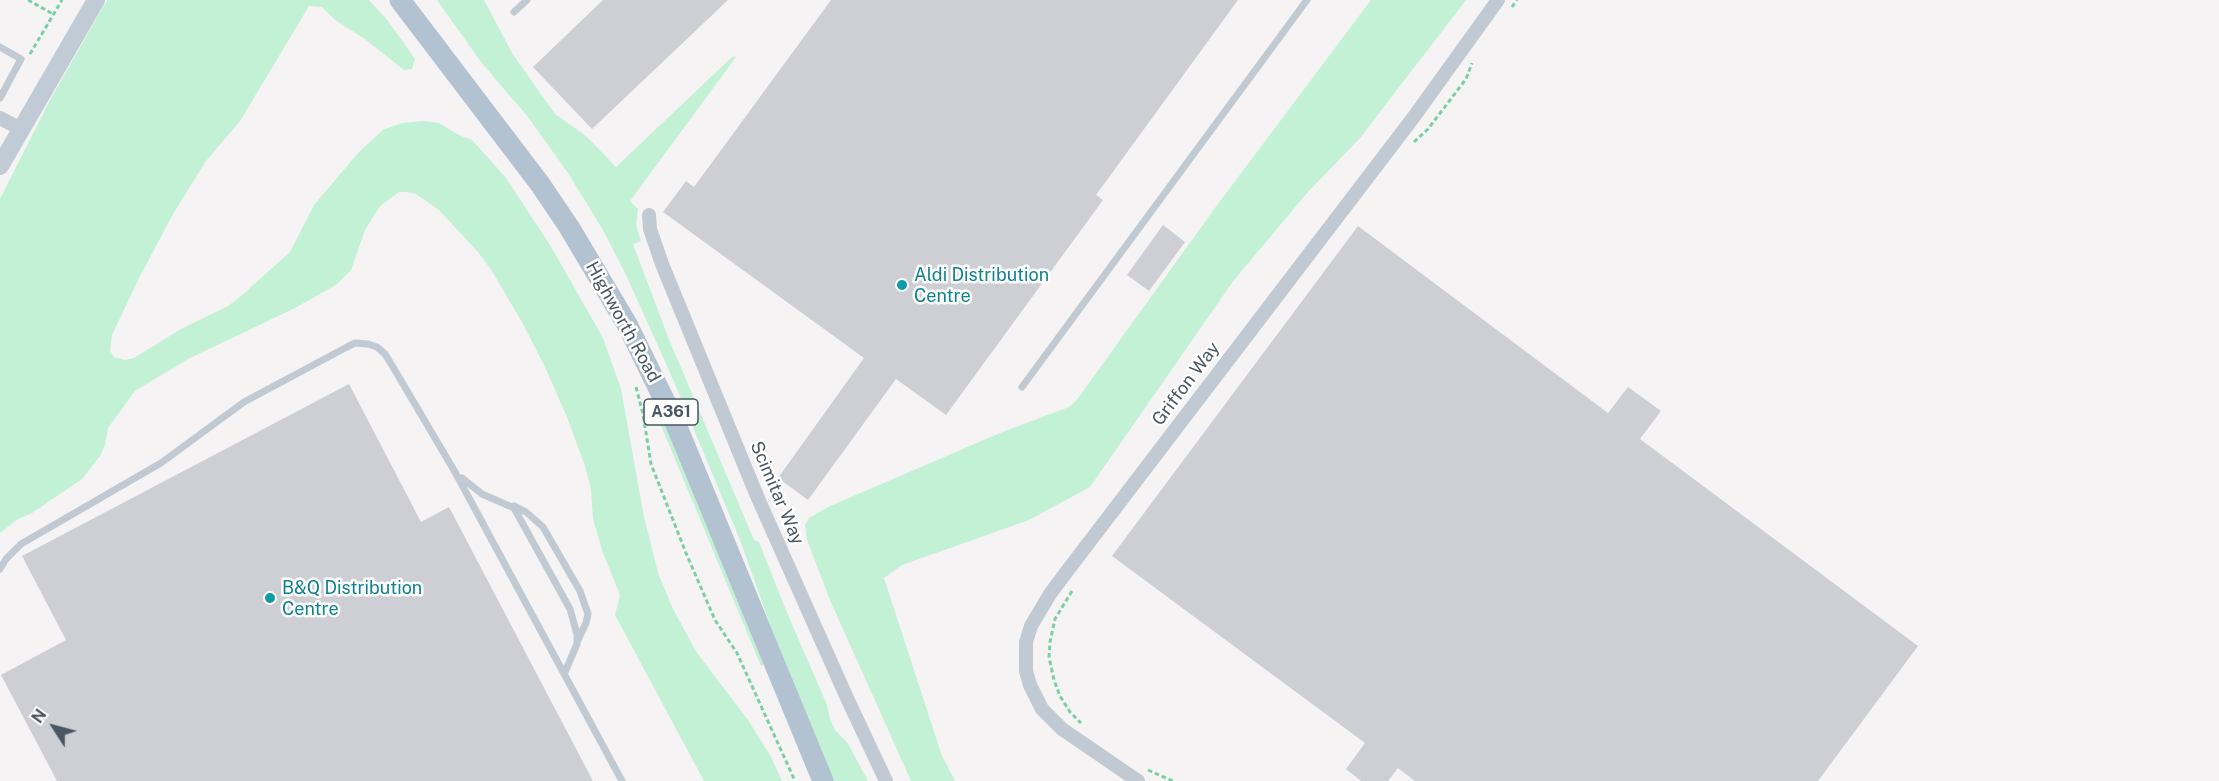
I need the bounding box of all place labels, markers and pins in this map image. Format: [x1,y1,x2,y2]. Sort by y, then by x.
place label: Aldi Distribution Centre [914,264,1049,306]
marker: Aldi Distribution Centre [895,278,909,292]
place label: B&Q Distribution Centre [282,577,422,620]
marker: B&Q Distribution Centre [263,591,277,605]

